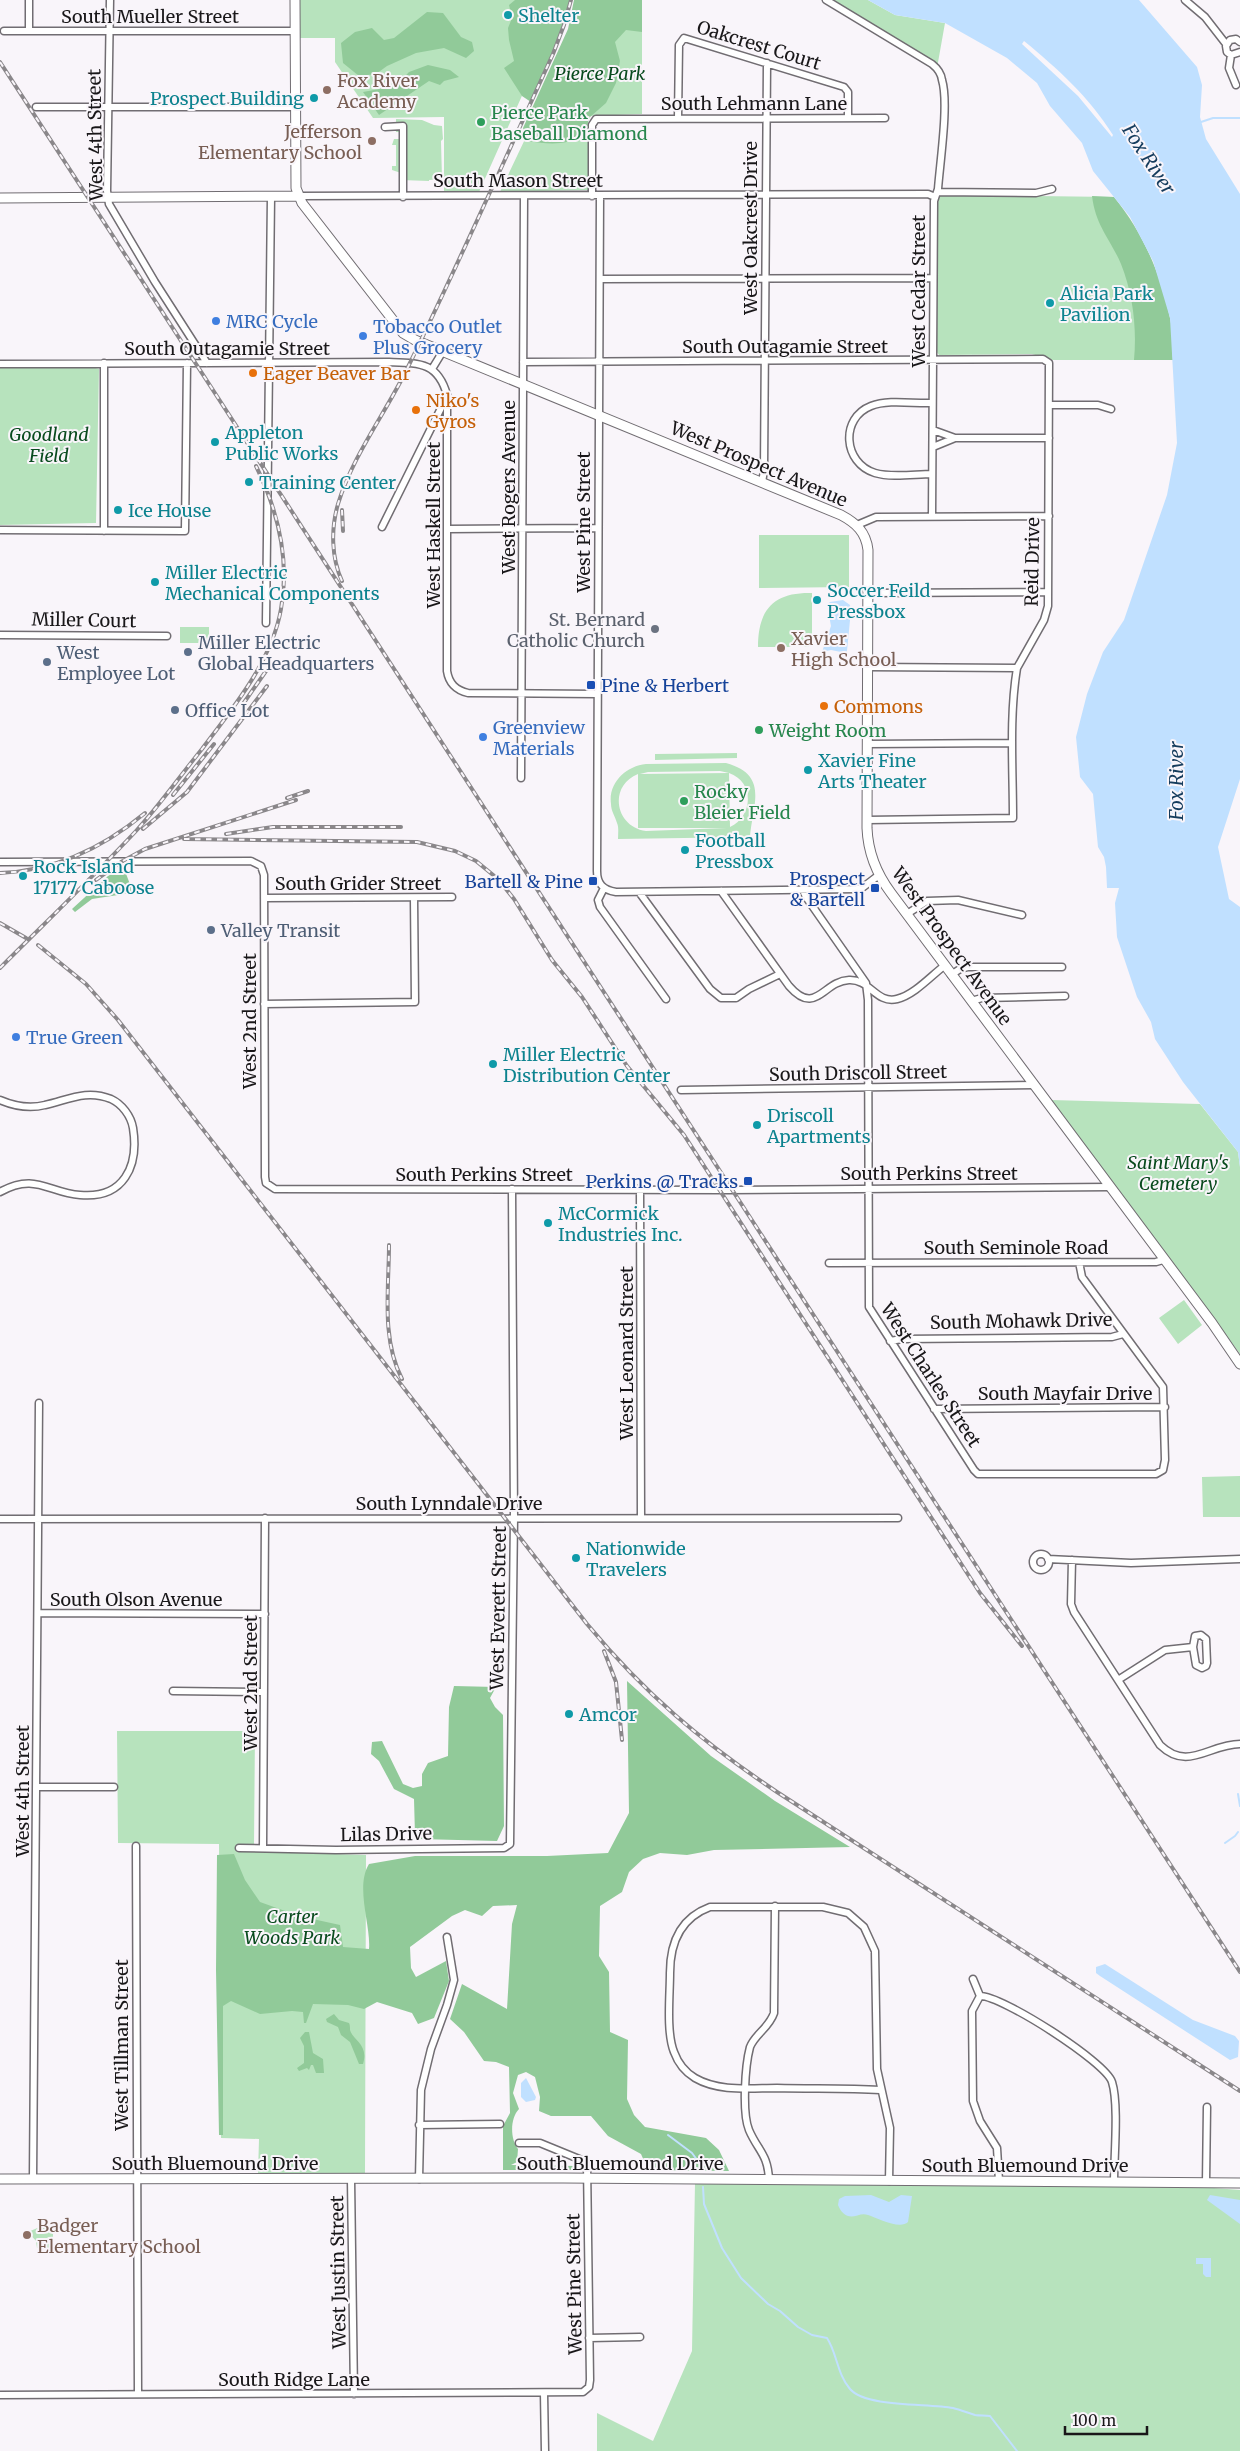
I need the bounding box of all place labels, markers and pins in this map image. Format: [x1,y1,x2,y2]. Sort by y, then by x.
place label: Shelter [518,4,579,27]
marker: Shelter [502,9,514,21]
place label: Fox River Academy [336,69,418,113]
marker: Fox River Academy [321,84,333,96]
place label: Prospect Building [150,87,304,110]
marker: Prospect Building [308,92,320,104]
place label: Pierce Park Baseball Diamond [491,101,648,145]
marker: Pierce Park Baseball Diamond [475,116,487,128]
place label: Jefferson Elementary School [198,120,362,164]
marker: Jefferson Elementary School [366,135,378,147]
place label: Alicia Park Pavilion [1059,282,1154,326]
marker: Alicia Park Pavilion [1044,297,1056,309]
place label: MRC Cycle [226,310,318,333]
marker: MRC Cycle [210,315,222,327]
place label: Tobacco Outlet Plus Grocery [373,315,502,359]
marker: Tobacco Outlet Plus Grocery [357,330,369,342]
place label: Eager Beaver Bar [263,362,411,385]
marker: Eager Beaver Bar [247,367,259,379]
place label: Niko's Gyros [426,389,480,433]
marker: Niko's Gyros [410,404,422,416]
place label: Appleton Public Works [224,421,338,465]
marker: Appleton Public Works [209,436,221,448]
place label: Training Center [259,471,396,494]
marker: Training Center [243,476,255,488]
place label: Ice House [128,499,211,522]
marker: Ice House [112,504,124,516]
place label: Miller Electric Mechanical Components [165,561,380,605]
marker: Miller Electric Mechanical Components [149,576,161,588]
place label: Soccer Feild Pressbox [827,579,931,623]
marker: Soccer Feild Pressbox [811,594,823,606]
place label: St. Bernard Catholic Church [507,608,645,652]
marker: St. Bernard Catholic Church [649,623,661,635]
place label: Xavier High School [791,627,897,671]
place label: Miller Electric Global Headquarters [198,631,375,675]
place label: West Employee Lot [56,641,175,685]
marker: Xavier High School [775,642,787,654]
marker: Miller Electric Global Headquarters [182,646,194,658]
marker: West Employee Lot [41,656,53,668]
place label: Pine & Herbert [601,674,729,697]
marker: Pine & Herbert [585,679,597,691]
place label: Commons [834,695,923,718]
place label: Office Lot [185,699,269,722]
marker: Commons [818,700,830,712]
marker: Office Lot [169,704,181,716]
place label: Greenview Materials [493,716,586,760]
place label: Weight Room [768,719,887,742]
marker: Weight Room [753,724,765,736]
marker: Greenview Materials [477,731,489,743]
place label: Xavier Fine Arts Theater [817,749,927,793]
marker: Xavier Fine Arts Theater [802,764,814,776]
place label: Rocky Bleier Field [694,780,791,824]
marker: Rocky Bleier Field [678,795,690,807]
place label: Football Pressbox [695,829,774,873]
marker: Football Pressbox [679,844,691,856]
place label: Rock Island 17177 Caboose [33,855,154,899]
place label: Prospect & Bartell [789,867,865,911]
marker: Rock Island 17177 Caboose [17,870,29,882]
place label: Bartell & Pine [465,870,583,893]
marker: Bartell & Pine [587,875,599,887]
marker: Prospect & Bartell [869,882,881,894]
place label: Valley Transit [220,919,340,942]
marker: Valley Transit [205,924,217,936]
place label: True Green [26,1026,123,1049]
marker: True Green [10,1031,22,1043]
place label: Miller Electric Distribution Center [503,1043,670,1087]
marker: Miller Electric Distribution Center [487,1058,499,1070]
place label: Driscoll Apartments [766,1104,871,1148]
marker: Driscoll Apartments [751,1119,763,1131]
place label: Perkins @ Tracks [585,1170,738,1193]
marker: Perkins @ Tracks [742,1175,754,1187]
place label: McCormick Industries Inc. [558,1202,683,1246]
marker: McCormick Industries Inc. [542,1217,554,1229]
place label: Nationwide Travelers [586,1537,686,1581]
marker: Nationwide Travelers [570,1552,582,1564]
place label: Amcor [578,1703,637,1726]
marker: Amcor [563,1708,575,1720]
place label: Badger Elementary School [37,2214,201,2258]
marker: Badger Elementary School [21,2229,33,2241]

